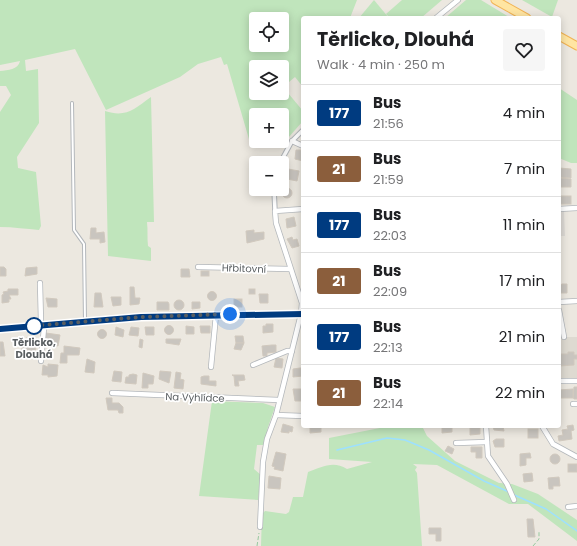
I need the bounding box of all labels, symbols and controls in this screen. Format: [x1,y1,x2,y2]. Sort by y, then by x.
map controls [249,12,289,196]
button: locate [249,12,289,52]
text: Těrlicko, Dlouhá [317,26,474,53]
button: heart [503,29,545,71]
text: Walk · 4 min · 250 m [317,55,445,74]
button: layers [249,60,289,100]
text: Bus [373,92,401,113]
text: 4 min [503,102,545,123]
text: 177 [329,103,349,123]
button: + [249,108,289,148]
text: 21:56 [373,114,404,133]
text: Bus [373,148,401,169]
button: − [249,156,289,196]
text: 7 min [504,158,545,179]
text: 21 [332,159,346,179]
text: 21:59 [373,170,404,189]
text: Bus [373,204,401,225]
text: 11 min [503,214,545,235]
text: 177 [329,215,349,235]
text: 22:03 [373,226,407,245]
street label: Hřbitovní [222,260,267,277]
text: Bus [373,260,401,281]
text: 17 min [499,270,545,291]
text: 21 [332,271,346,291]
text: 22:09 [373,282,407,301]
your location [220,304,240,324]
text: Bus [373,316,401,337]
marker: Těrlicko, Dlouhá [25,317,43,335]
text: 21 min [499,326,545,347]
text: 177 [329,327,349,347]
place label: Těrlicko, Dlouhá [12,335,56,362]
text: 22:13 [373,338,403,357]
text: Bus [373,372,401,393]
text: 22 min [495,382,545,403]
text: 21 [332,383,346,403]
street label: Na Vyhlídce [165,389,225,406]
text: 22:14 [373,394,403,413]

